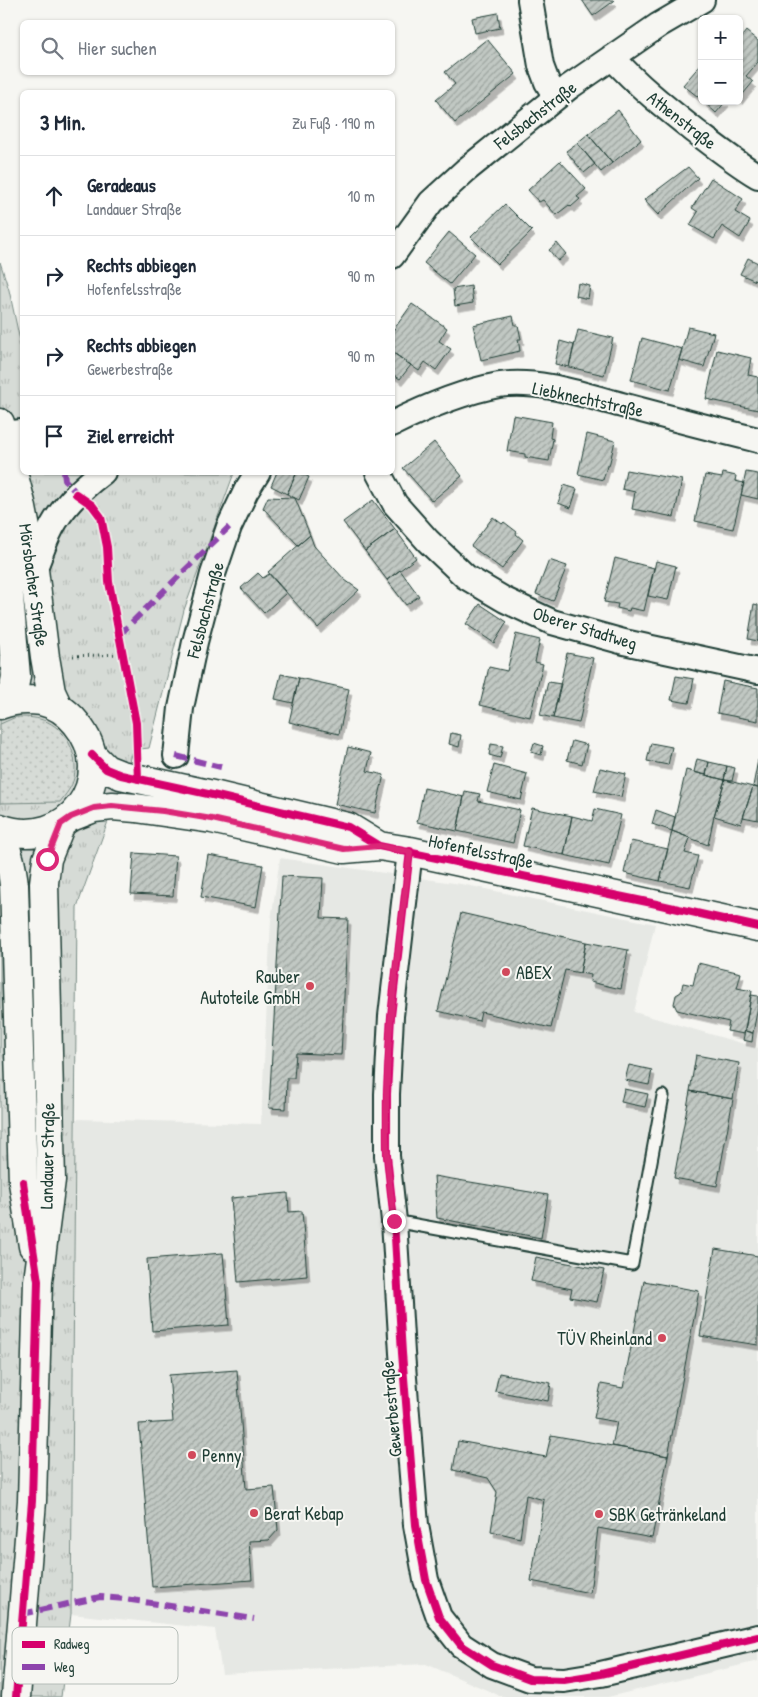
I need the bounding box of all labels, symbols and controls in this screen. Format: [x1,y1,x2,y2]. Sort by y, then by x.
map controls [698,15,743,105]
button: + [698,15,743,60]
search box [20,20,395,75]
icon: search [38,34,66,62]
text: Hier suchen [78,35,157,61]
button: − [698,60,743,105]
street label: Felsbachstraße [488,75,581,156]
street label: Athenstraße [642,85,722,155]
text: 3 Min. [40,108,85,137]
text: Zu Fuß · 190 m [292,112,375,134]
text: Geradeaus [87,172,156,198]
icon: ahead [40,182,68,210]
text: 10 m [347,185,375,207]
text: Landauer Straße [87,198,182,220]
text: Rechts abbiegen [87,252,196,278]
icon: right [40,262,68,290]
text: 90 m [347,265,375,287]
text: Hofenfelsstraße [87,278,182,300]
text: Rechts abbiegen [87,332,196,358]
icon: right [40,342,68,370]
text: 90 m [347,345,375,367]
text: Gewerbestraße [87,358,173,380]
street label: Liebknechtstraße [530,375,646,423]
icon: arrive [40,422,68,450]
text: Ziel erreicht [87,423,174,449]
street label: Mörsbacher Straße [13,522,55,648]
street label: Felsbachstraße [180,559,230,662]
street label: Oberer Stadtweg [530,600,640,656]
street label: Hofenfelsstraße [426,828,536,874]
route start [36,848,59,871]
place label: ABEX [516,960,553,985]
place label: Rauber Autoteile GmbH [200,964,300,1010]
marker: ABEX [500,966,512,978]
marker: Rauber Autoteile GmbH [304,980,316,992]
street label: Landauer Straße [34,1103,60,1209]
route end [383,1210,406,1233]
place label: TÜV Rheinland [557,1326,652,1351]
marker: TÜV Rheinland [656,1332,668,1344]
street label: Gewerbestraße [374,1360,408,1458]
place label: Penny [202,1443,242,1468]
marker: Penny [186,1449,198,1461]
place label: Berat Kebap [264,1501,344,1526]
place label: SBK Getränkeland [609,1502,726,1527]
marker: Berat Kebap [248,1507,260,1519]
marker: SBK Getränkeland [593,1508,605,1520]
legend [12,1627,178,1684]
text: Radweg [54,1634,90,1654]
text: Weg [54,1657,74,1677]

